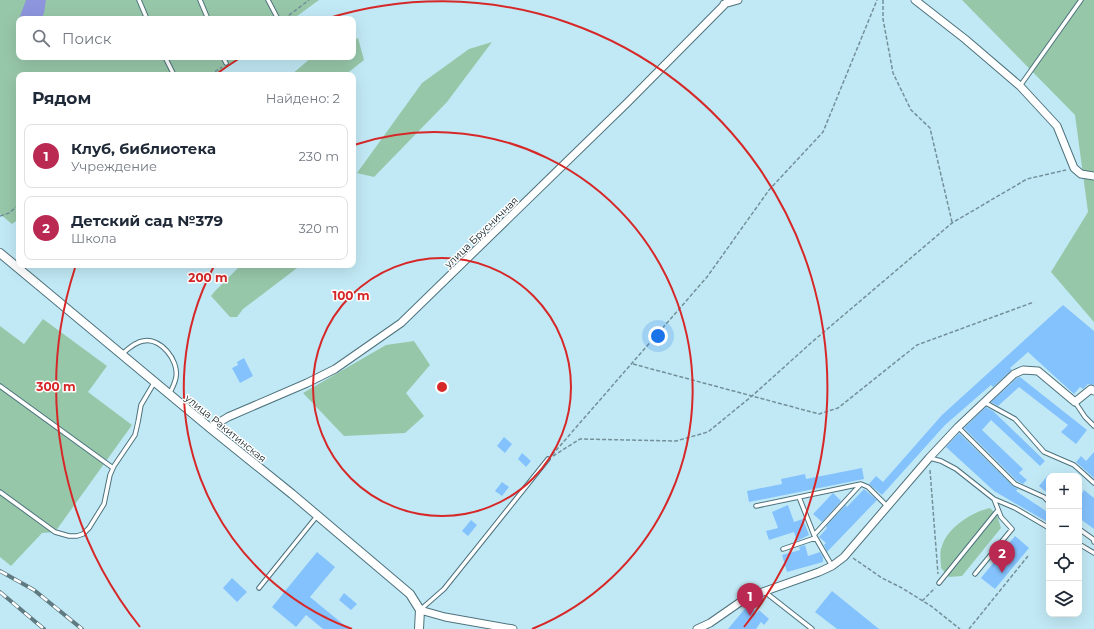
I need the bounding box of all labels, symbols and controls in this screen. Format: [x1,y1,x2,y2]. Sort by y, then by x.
search box [16,16,356,60]
icon: search [30,27,52,49]
text: Поиск [62,29,111,48]
text: Рядом [32,88,91,108]
text: Найдено: 2 [266,90,340,106]
text: Клуб, библиотека [71,139,216,158]
text: 1 [43,148,49,164]
text: 230 m [298,148,339,164]
text: Учреждение [71,158,157,174]
street label: улица Брусничная [441,194,521,271]
text: Детский сад №379 [71,211,223,230]
text: 2 [42,220,50,236]
text: 320 m [299,220,339,236]
text: Школа [71,230,117,246]
text: 200 m [188,270,228,285]
text: 100 m [333,288,369,303]
your location [648,326,668,346]
text: 300 m [35,379,76,394]
centre of rings [435,380,449,394]
street label: улица Ракитинская [182,391,269,465]
map controls [1046,473,1082,617]
button: + [1046,473,1082,509]
button: − [1046,509,1082,545]
pin: 2 [989,540,1015,573]
button: locate [1046,545,1082,581]
button: layers [1046,581,1082,617]
pin: 1 [737,583,763,616]

